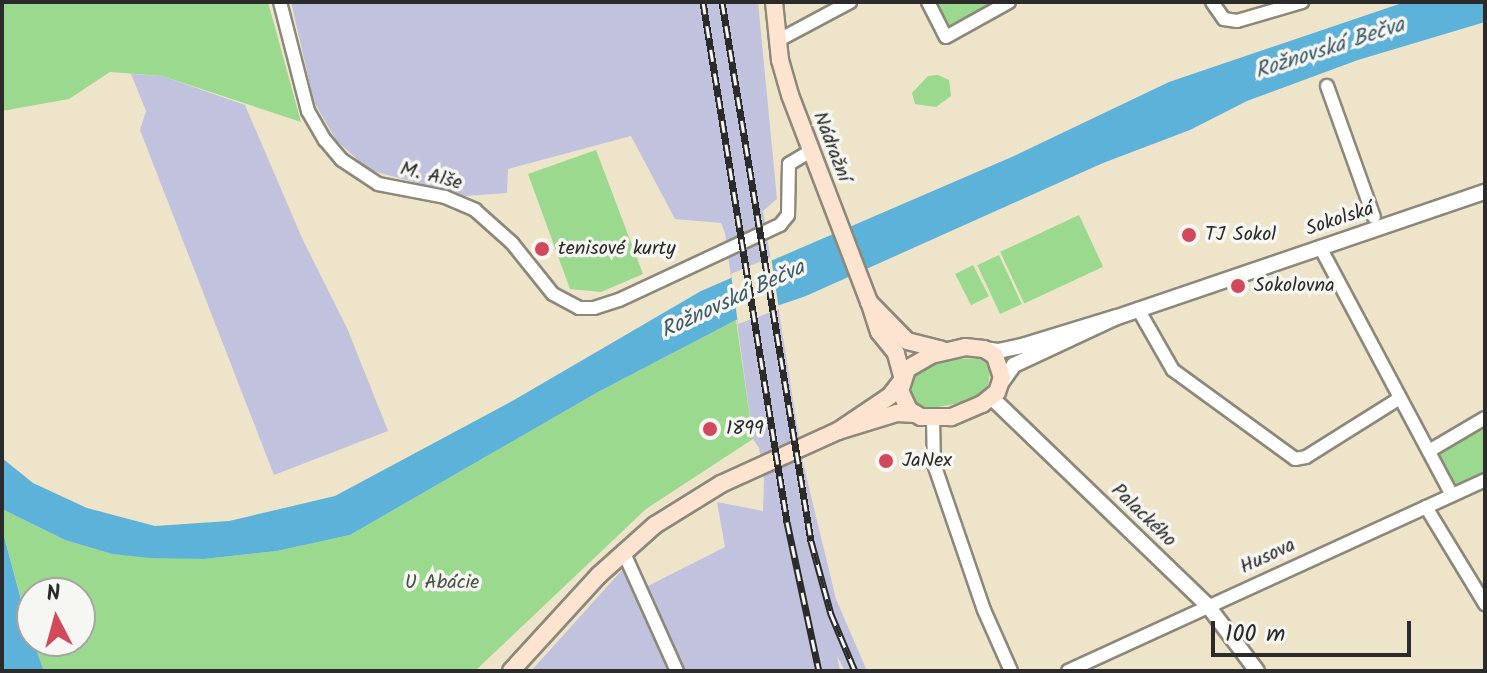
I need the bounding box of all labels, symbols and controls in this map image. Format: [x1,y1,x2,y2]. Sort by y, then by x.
water label: Rožnovská Bečva [1252,12,1408,86]
street label: Nádražní [807,109,855,185]
street label: M. Alše [397,158,465,196]
street label: Sokolská [1303,198,1377,242]
place label: TJ Sokol [1205,223,1276,247]
marker: TJ Sokol [1180,226,1198,244]
place label: tenisové kurty [558,237,676,261]
marker: tenisové kurty [533,240,551,258]
water label: Rožnovská Bečva [657,255,809,345]
place label: Sokolovna [1254,274,1335,298]
marker: Sokolovna [1229,277,1247,295]
place label: 1899 [726,417,764,441]
marker: 1899 [701,420,719,438]
place label: JaNex [902,449,952,473]
marker: JaNex [877,452,895,470]
street label: Palackého [1105,479,1181,553]
street label: Husova [1236,534,1300,580]
park label: U Abácie [405,571,479,595]
text: N [45,576,62,613]
north arrow [16,577,96,657]
scale bar [1215,605,1415,655]
text: 100 m [1225,615,1285,654]

